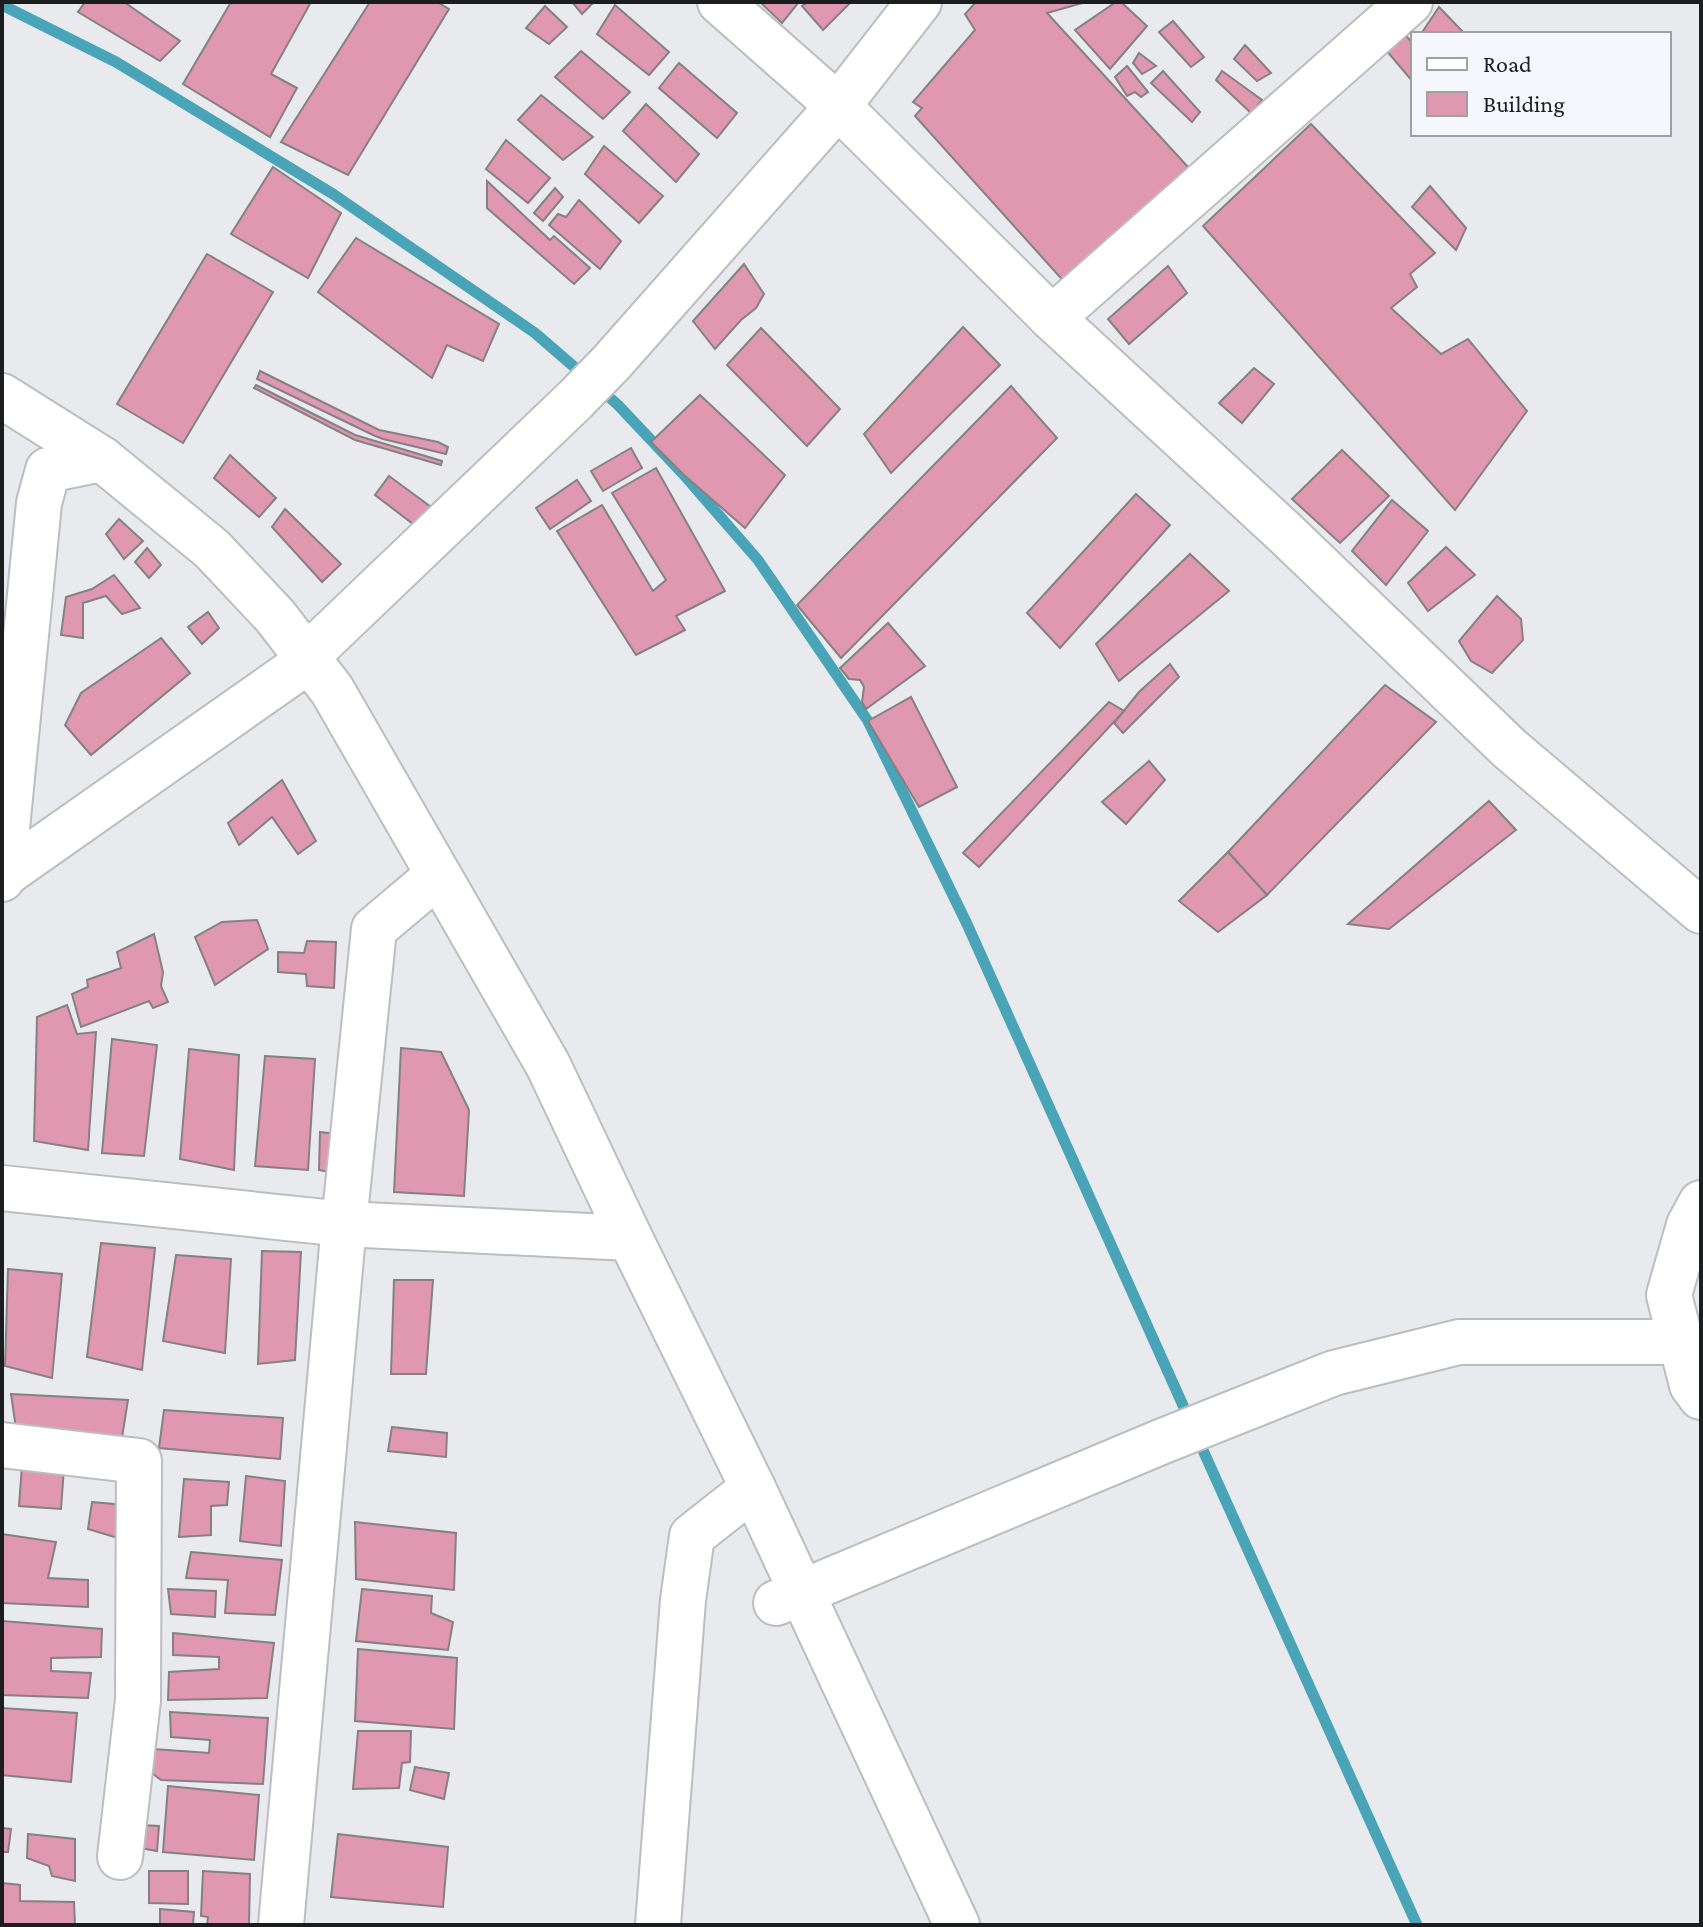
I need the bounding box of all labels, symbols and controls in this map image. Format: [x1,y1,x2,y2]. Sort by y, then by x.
legend [1411,32,1671,136]
text: Road [1483,50,1532,77]
text: Building [1483,90,1565,117]

